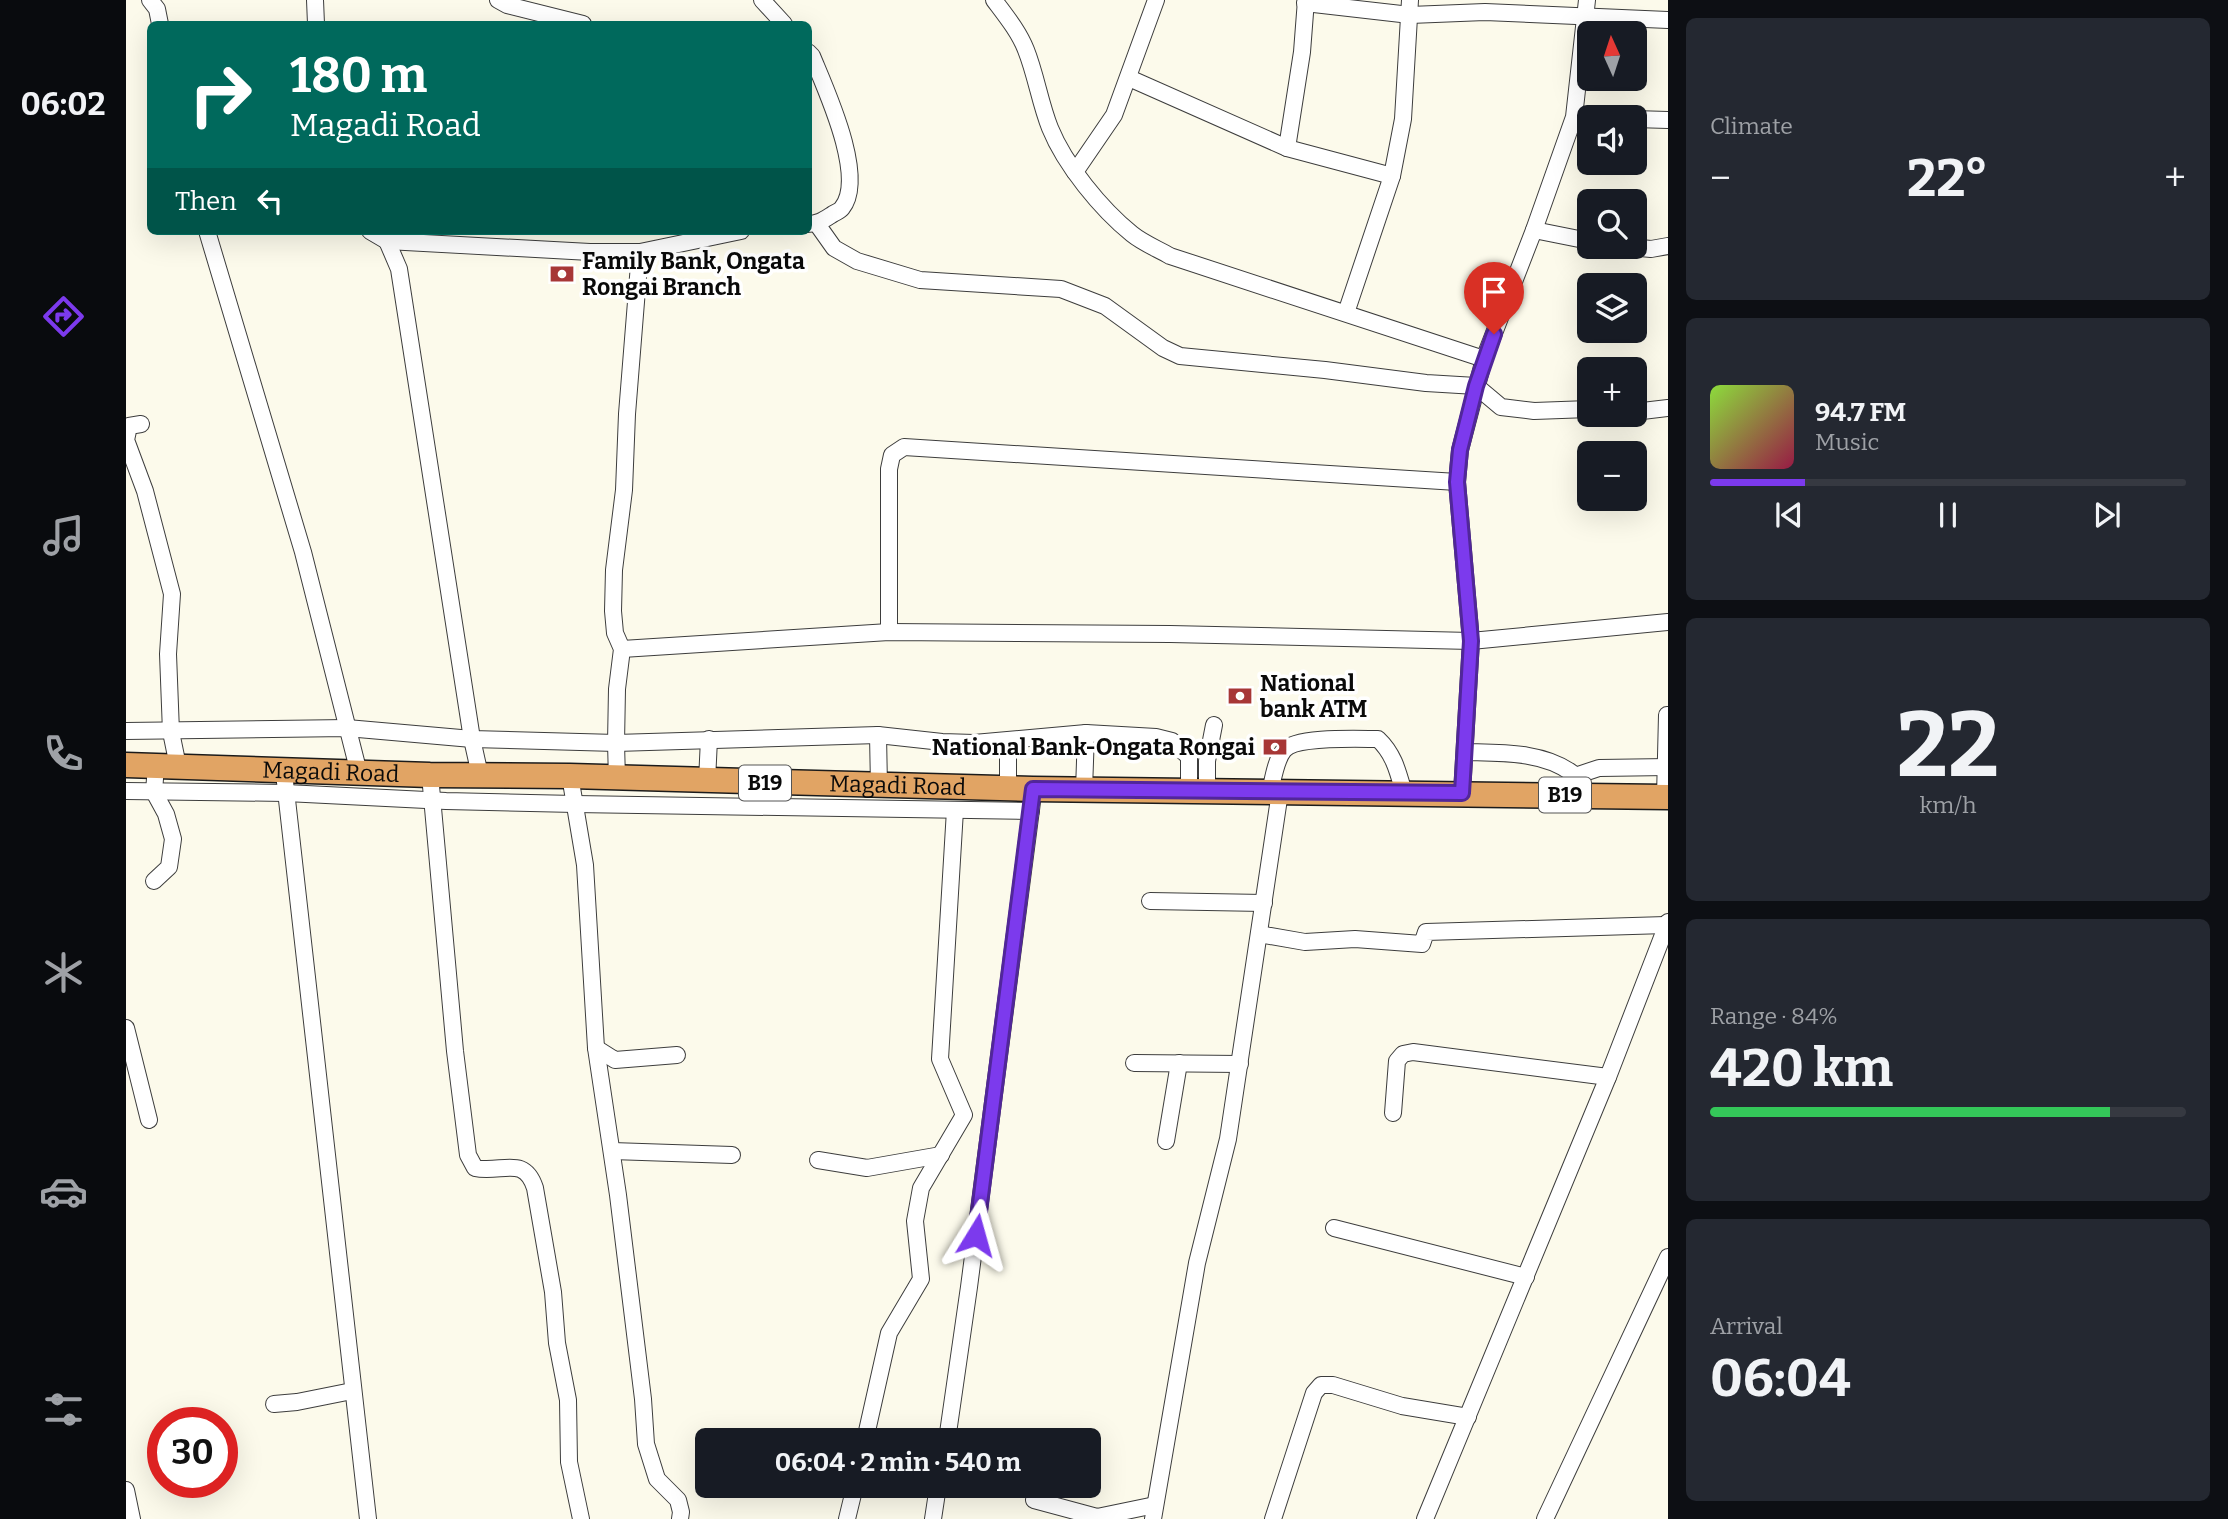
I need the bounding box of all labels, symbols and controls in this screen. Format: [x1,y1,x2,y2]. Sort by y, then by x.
north arrow [1577,21,1647,91]
map controls [1577,21,1647,511]
text: 180 m [290,46,427,105]
icon: right [175,49,266,140]
text: 06:02 [20,85,106,123]
button: sound [1577,105,1647,175]
text: Magadi Road [290,106,481,144]
text: Climate [1710,112,1793,140]
text: 22° [1907,147,1988,210]
text: − [1710,155,1731,201]
text: + [2164,155,2186,201]
icon: left [251,182,289,220]
text: Then [175,186,237,217]
button: search [1577,189,1647,259]
place label: Family Bank, Ongata Rongai Branch [582,247,805,301]
bank icon: Family Bank, Ongata Rongai Branch [548,260,576,288]
pin [1464,262,1524,334]
icon: arrive [1475,273,1513,311]
button: layers [1577,273,1647,343]
icon: directions [39,292,88,341]
button: + [1577,357,1647,427]
text: 94.7 FM [1815,397,1906,428]
text: Music [1815,428,1879,456]
button: − [1577,441,1647,511]
icon: previous [1770,496,1808,534]
icon: pause [1929,496,1967,534]
icon: next [2088,496,2126,534]
icon: music [39,511,88,560]
place label: National bank ATM [1260,669,1367,723]
bank icon: National bank ATM [1226,682,1254,710]
text: 22 [1897,691,1999,800]
icon: phone [39,729,88,778]
place label: National Bank-Ongata Rongai [932,733,1255,761]
bank icon: National Bank-Ongata Rongai [1261,733,1289,761]
street label: Magadi Road [262,755,400,788]
road number: B19 [739,766,791,800]
street label: Magadi Road [829,769,967,801]
road number: B19 [1539,778,1591,812]
text: km/h [1920,791,1976,819]
icon: climate [39,948,88,997]
text: Range · 84% [1710,1002,1838,1030]
text: 420 km [1710,1037,1893,1100]
icon: car [39,1167,88,1216]
position arrow [939,1198,1013,1272]
text: Arrival [1710,1312,1783,1340]
text: 06:04 [1710,1347,1851,1410]
icon: filters [39,1385,88,1434]
speed limit sign: 30 [147,1407,238,1498]
text: 06:04 · 2 min · 540 m [775,1447,1021,1478]

